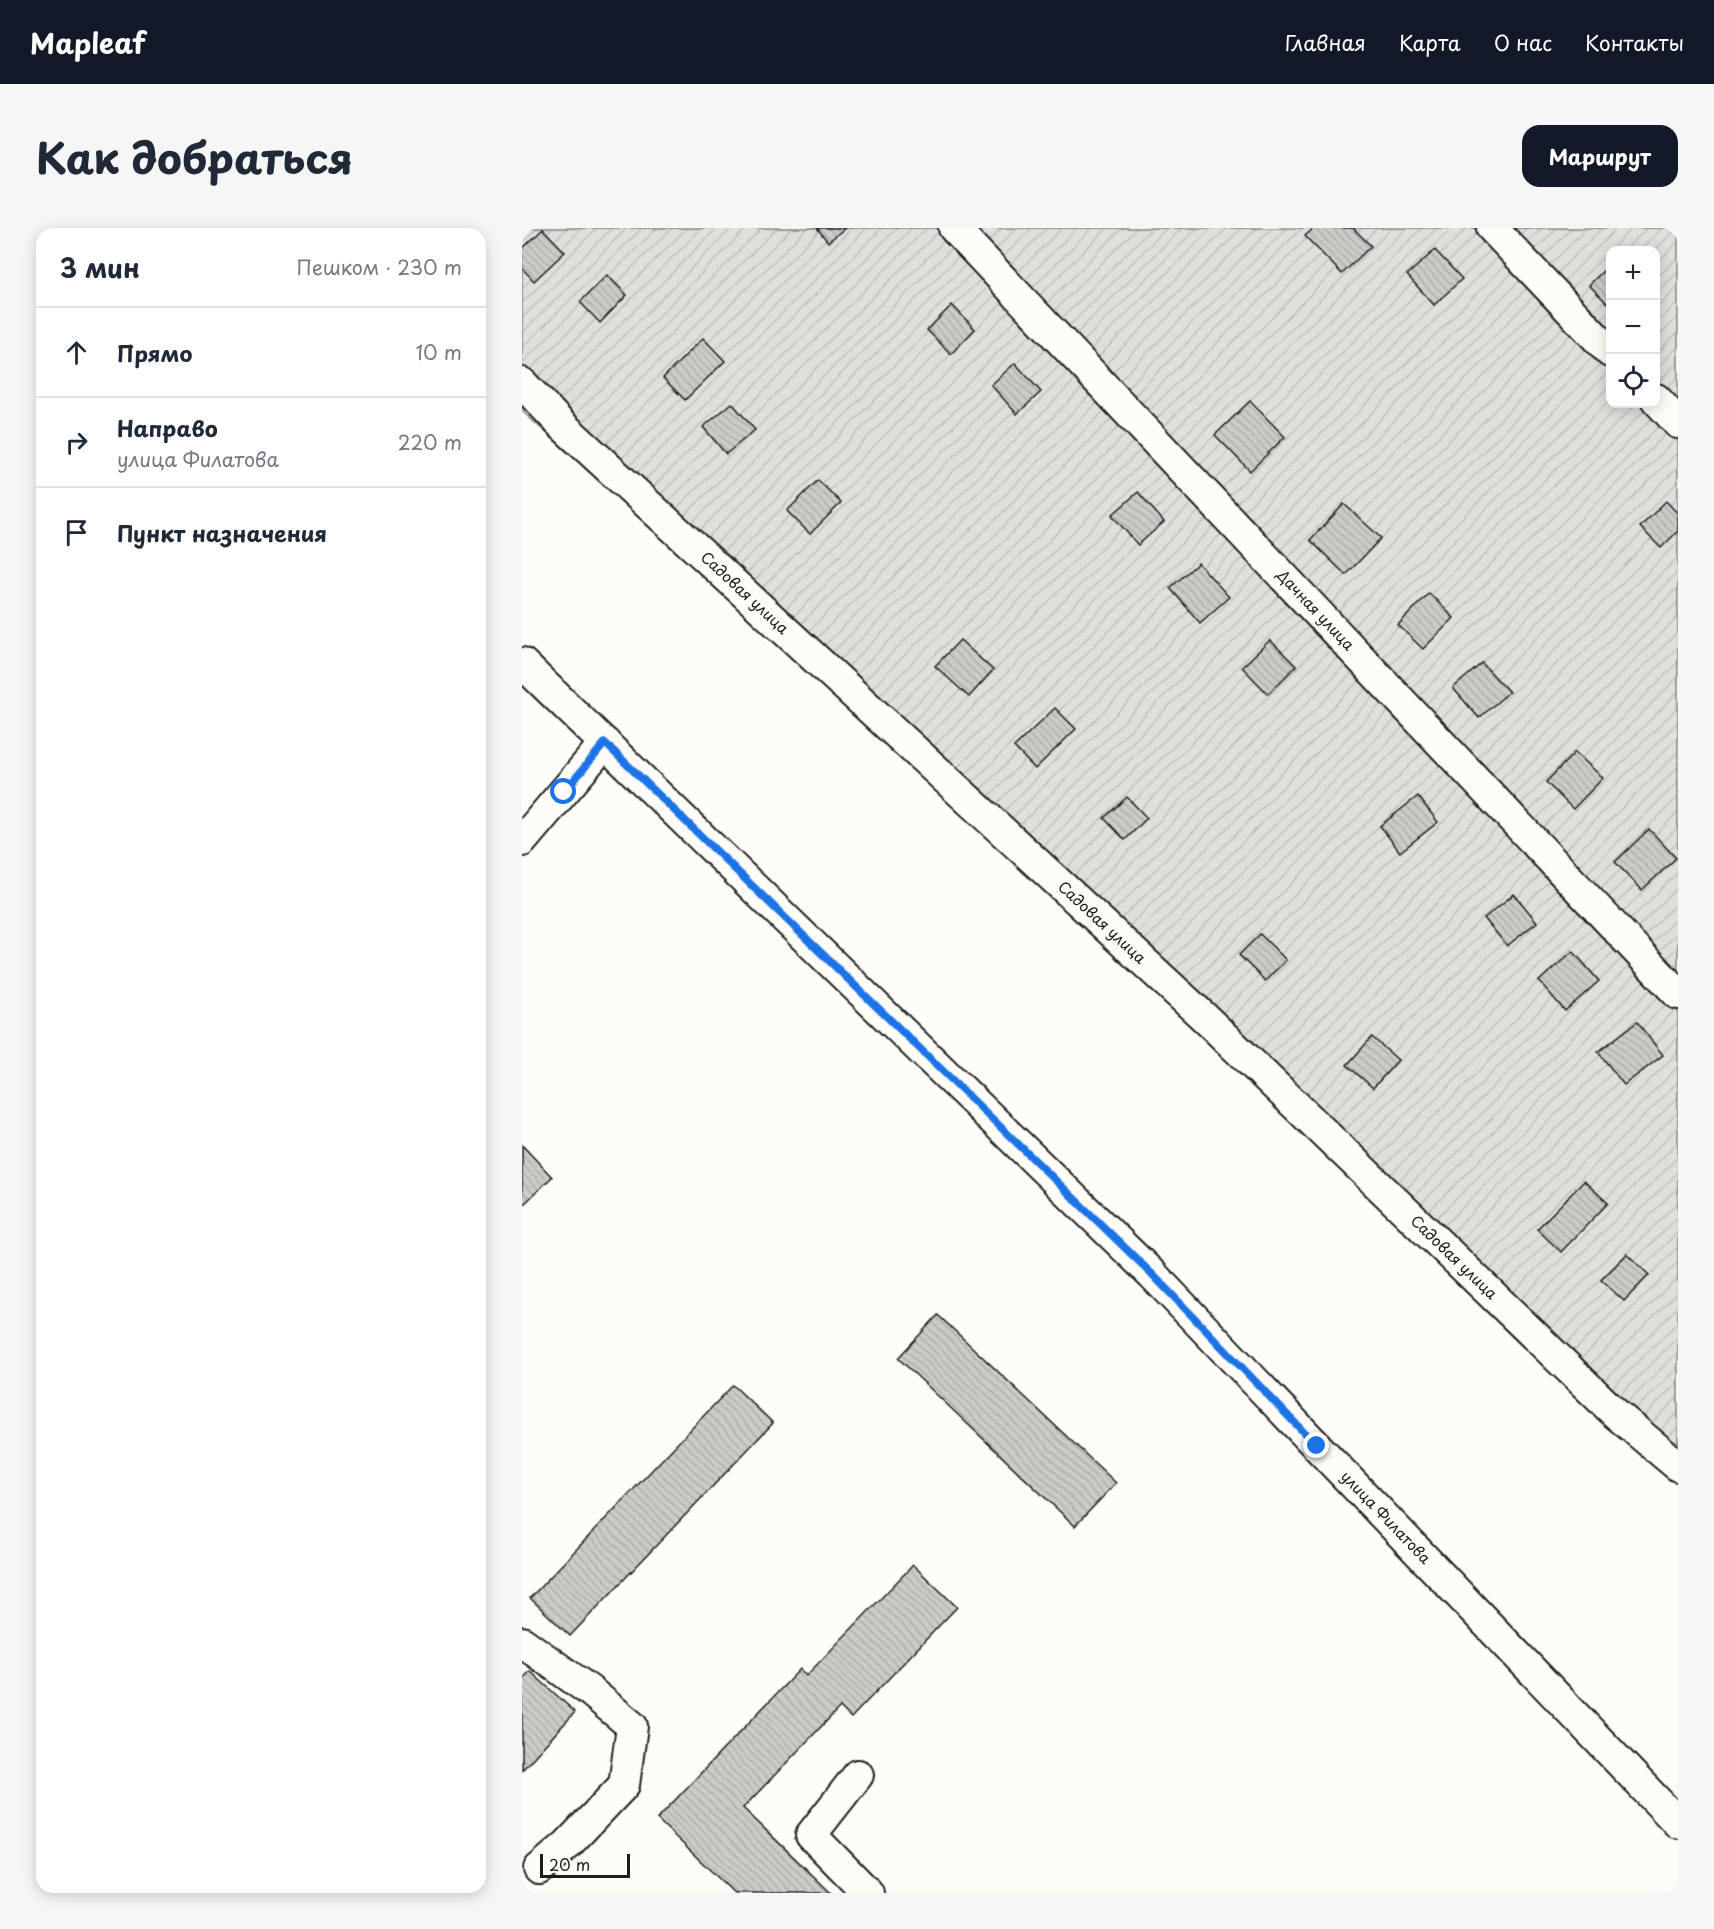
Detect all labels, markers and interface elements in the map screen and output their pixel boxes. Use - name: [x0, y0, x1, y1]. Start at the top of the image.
- text: Mapleaf: [30, 21, 146, 64]
- text: Главная: [1285, 26, 1366, 58]
- text: Карта: [1399, 26, 1461, 58]
- text: О нас: [1494, 26, 1552, 58]
- text: Контакты: [1585, 26, 1684, 58]
- text: Как добраться: [36, 125, 353, 188]
- button: Маршрут: [1522, 125, 1678, 187]
- map controls: [1606, 246, 1660, 408]
- button: +: [1606, 246, 1660, 300]
- text: 3 мин: [60, 248, 140, 287]
- text: Пешком · 230 m: [297, 252, 462, 282]
- button: −: [1606, 300, 1660, 354]
- icon: ahead: [60, 336, 93, 369]
- text: Прямо: [117, 336, 192, 369]
- text: 10 m: [415, 337, 462, 367]
- button: locate: [1606, 354, 1660, 408]
- text: Направо: [117, 411, 218, 444]
- icon: right: [60, 426, 93, 459]
- text: 220 m: [398, 427, 462, 457]
- text: улица Филатова: [117, 444, 279, 474]
- icon: arrive: [60, 516, 93, 549]
- text: Пункт назначения: [117, 516, 327, 549]
- street label: Садовая улица: [696, 545, 795, 639]
- street label: Дачная улица: [1271, 563, 1361, 656]
- route start: [550, 778, 576, 804]
- street label: Садовая улица: [1053, 875, 1152, 969]
- street label: Садовая улица: [1406, 1209, 1504, 1304]
- route end: [1303, 1432, 1329, 1458]
- street label: улица Филатова: [1336, 1465, 1437, 1569]
- scale bar: [540, 1851, 630, 1878]
- text: 20 m: [549, 1852, 590, 1876]

